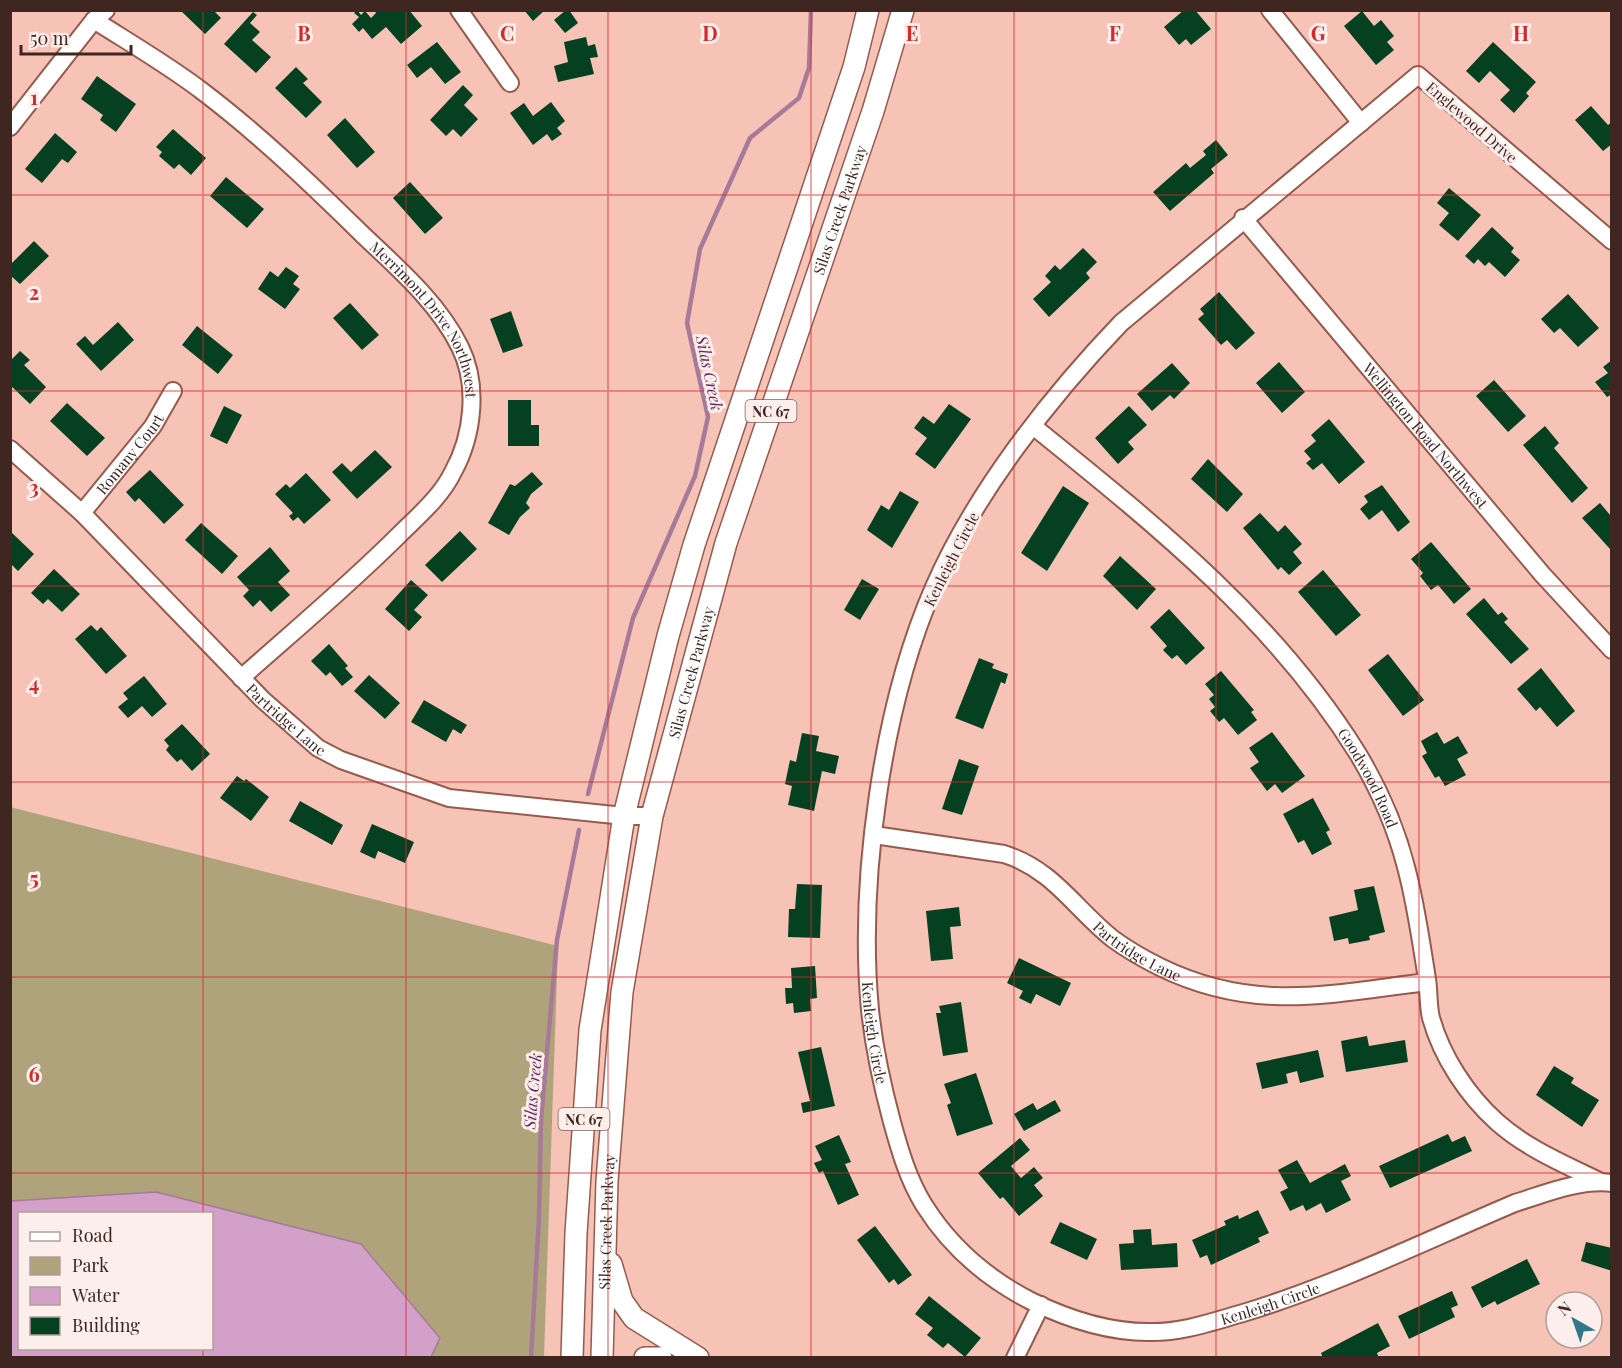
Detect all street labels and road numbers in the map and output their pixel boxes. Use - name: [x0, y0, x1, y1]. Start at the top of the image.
- street label: Englewood Drive: [1422, 77, 1522, 167]
- street label: Silas Creek Parkway: [808, 142, 871, 277]
- street label: Merrimont Drive Northwest: [366, 237, 482, 399]
- street label: Wellington Road Northwest: [1358, 358, 1493, 513]
- road number: NC 67: [746, 400, 796, 422]
- street label: Romany Court: [91, 409, 168, 498]
- street label: Kenleigh Circle: [919, 509, 983, 609]
- street label: Silas Creek Parkway: [664, 604, 718, 741]
- street label: Partridge Lane: [242, 679, 329, 760]
- street label: Goodwood Road: [1334, 724, 1403, 831]
- street label: Partridge Lane: [1089, 917, 1184, 985]
- street label: Kenleigh Circle: [858, 981, 892, 1086]
- road number: NC 67: [558, 1108, 610, 1130]
- street label: Silas Creek Parkway: [594, 1153, 619, 1290]
- street label: Kenleigh Circle: [1218, 1277, 1322, 1329]

